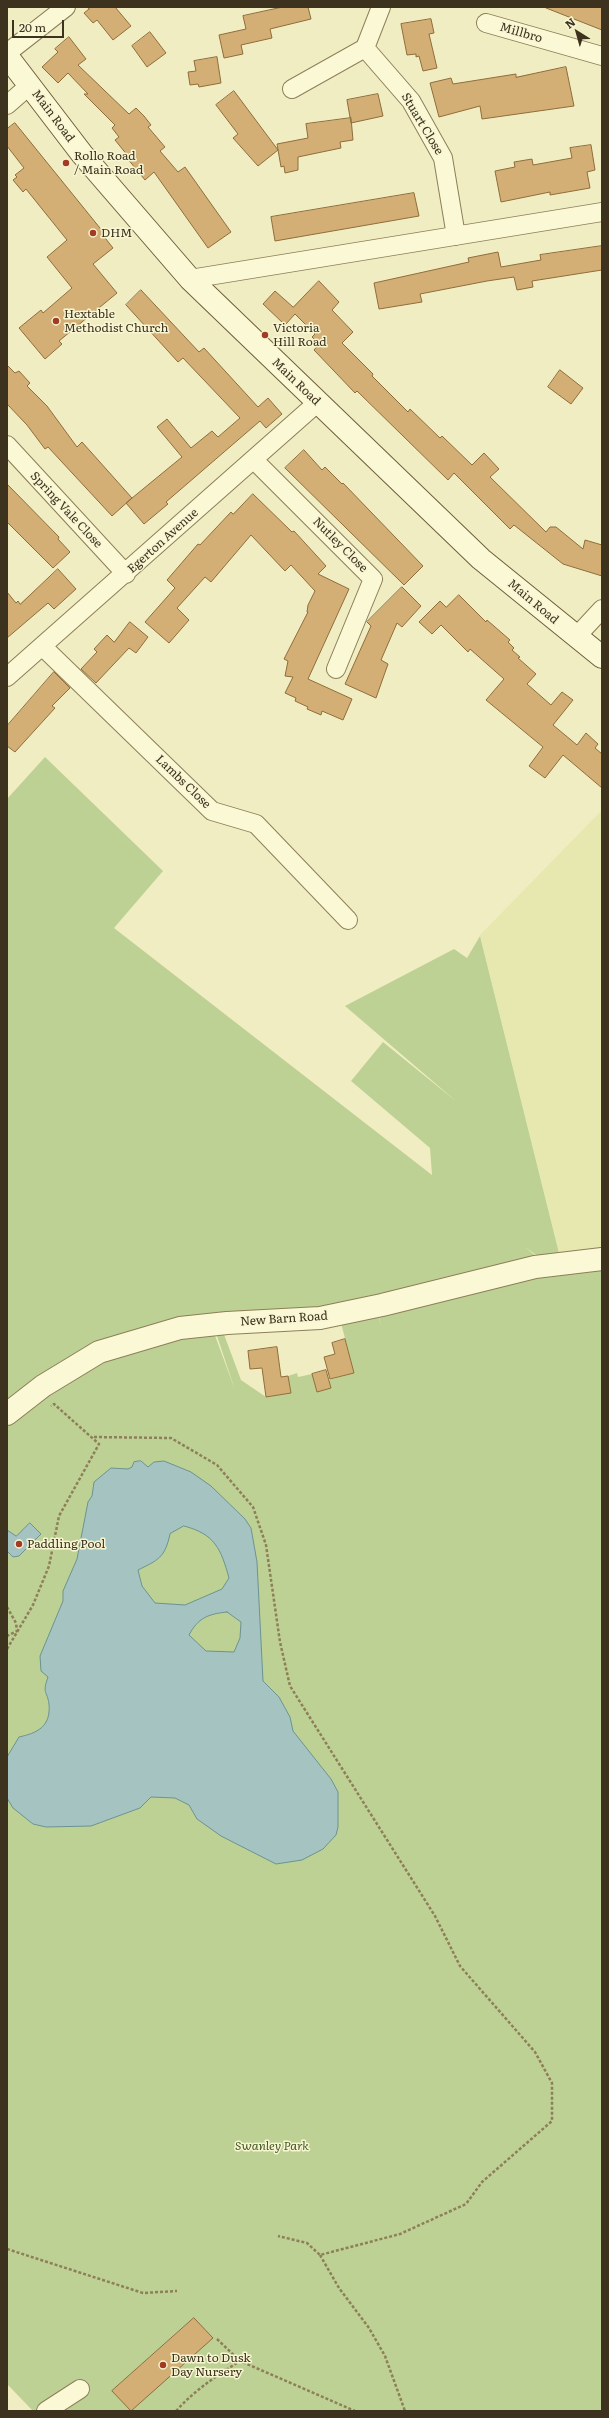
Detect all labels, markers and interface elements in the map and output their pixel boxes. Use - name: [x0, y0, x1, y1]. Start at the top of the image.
- scale bar: [14, 12, 66, 38]
- north arrow: [557, 12, 597, 52]
- text: N: [561, 13, 578, 32]
- text: 20 m: [19, 18, 46, 36]
- street label: Millbro: [498, 20, 544, 46]
- street label: Main Road: [29, 87, 77, 145]
- street label: Stuart Close: [398, 91, 446, 157]
- place label: Rollo Road / Main Road: [74, 149, 143, 177]
- marker: Rollo Road / Main Road: [61, 158, 71, 168]
- place label: DHM: [101, 226, 132, 240]
- marker: DHM: [88, 228, 98, 238]
- place label: Hextable Methodist Church: [64, 307, 168, 335]
- marker: Hextable Methodist Church: [51, 316, 61, 326]
- place label: Victoria Hill Road: [273, 321, 327, 349]
- marker: Victoria Hill Road: [260, 330, 270, 340]
- street label: Main Road: [269, 355, 323, 409]
- street label: Spring Vale Close: [27, 469, 105, 551]
- street label: Egerton Avenue: [125, 506, 201, 576]
- street label: Nutley Close: [310, 515, 370, 575]
- street label: Main Road: [505, 577, 561, 627]
- street label: Lambs Close: [153, 752, 213, 812]
- street label: New Barn Road: [240, 1309, 328, 1329]
- place label: Paddling Pool: [27, 1537, 105, 1551]
- marker: Paddling Pool: [14, 1539, 24, 1549]
- park label: Swanley Park: [235, 2139, 309, 2153]
- place label: Dawn to Dusk Day Nursery: [171, 2351, 251, 2379]
- marker: Dawn to Dusk Day Nursery: [158, 2360, 168, 2370]

